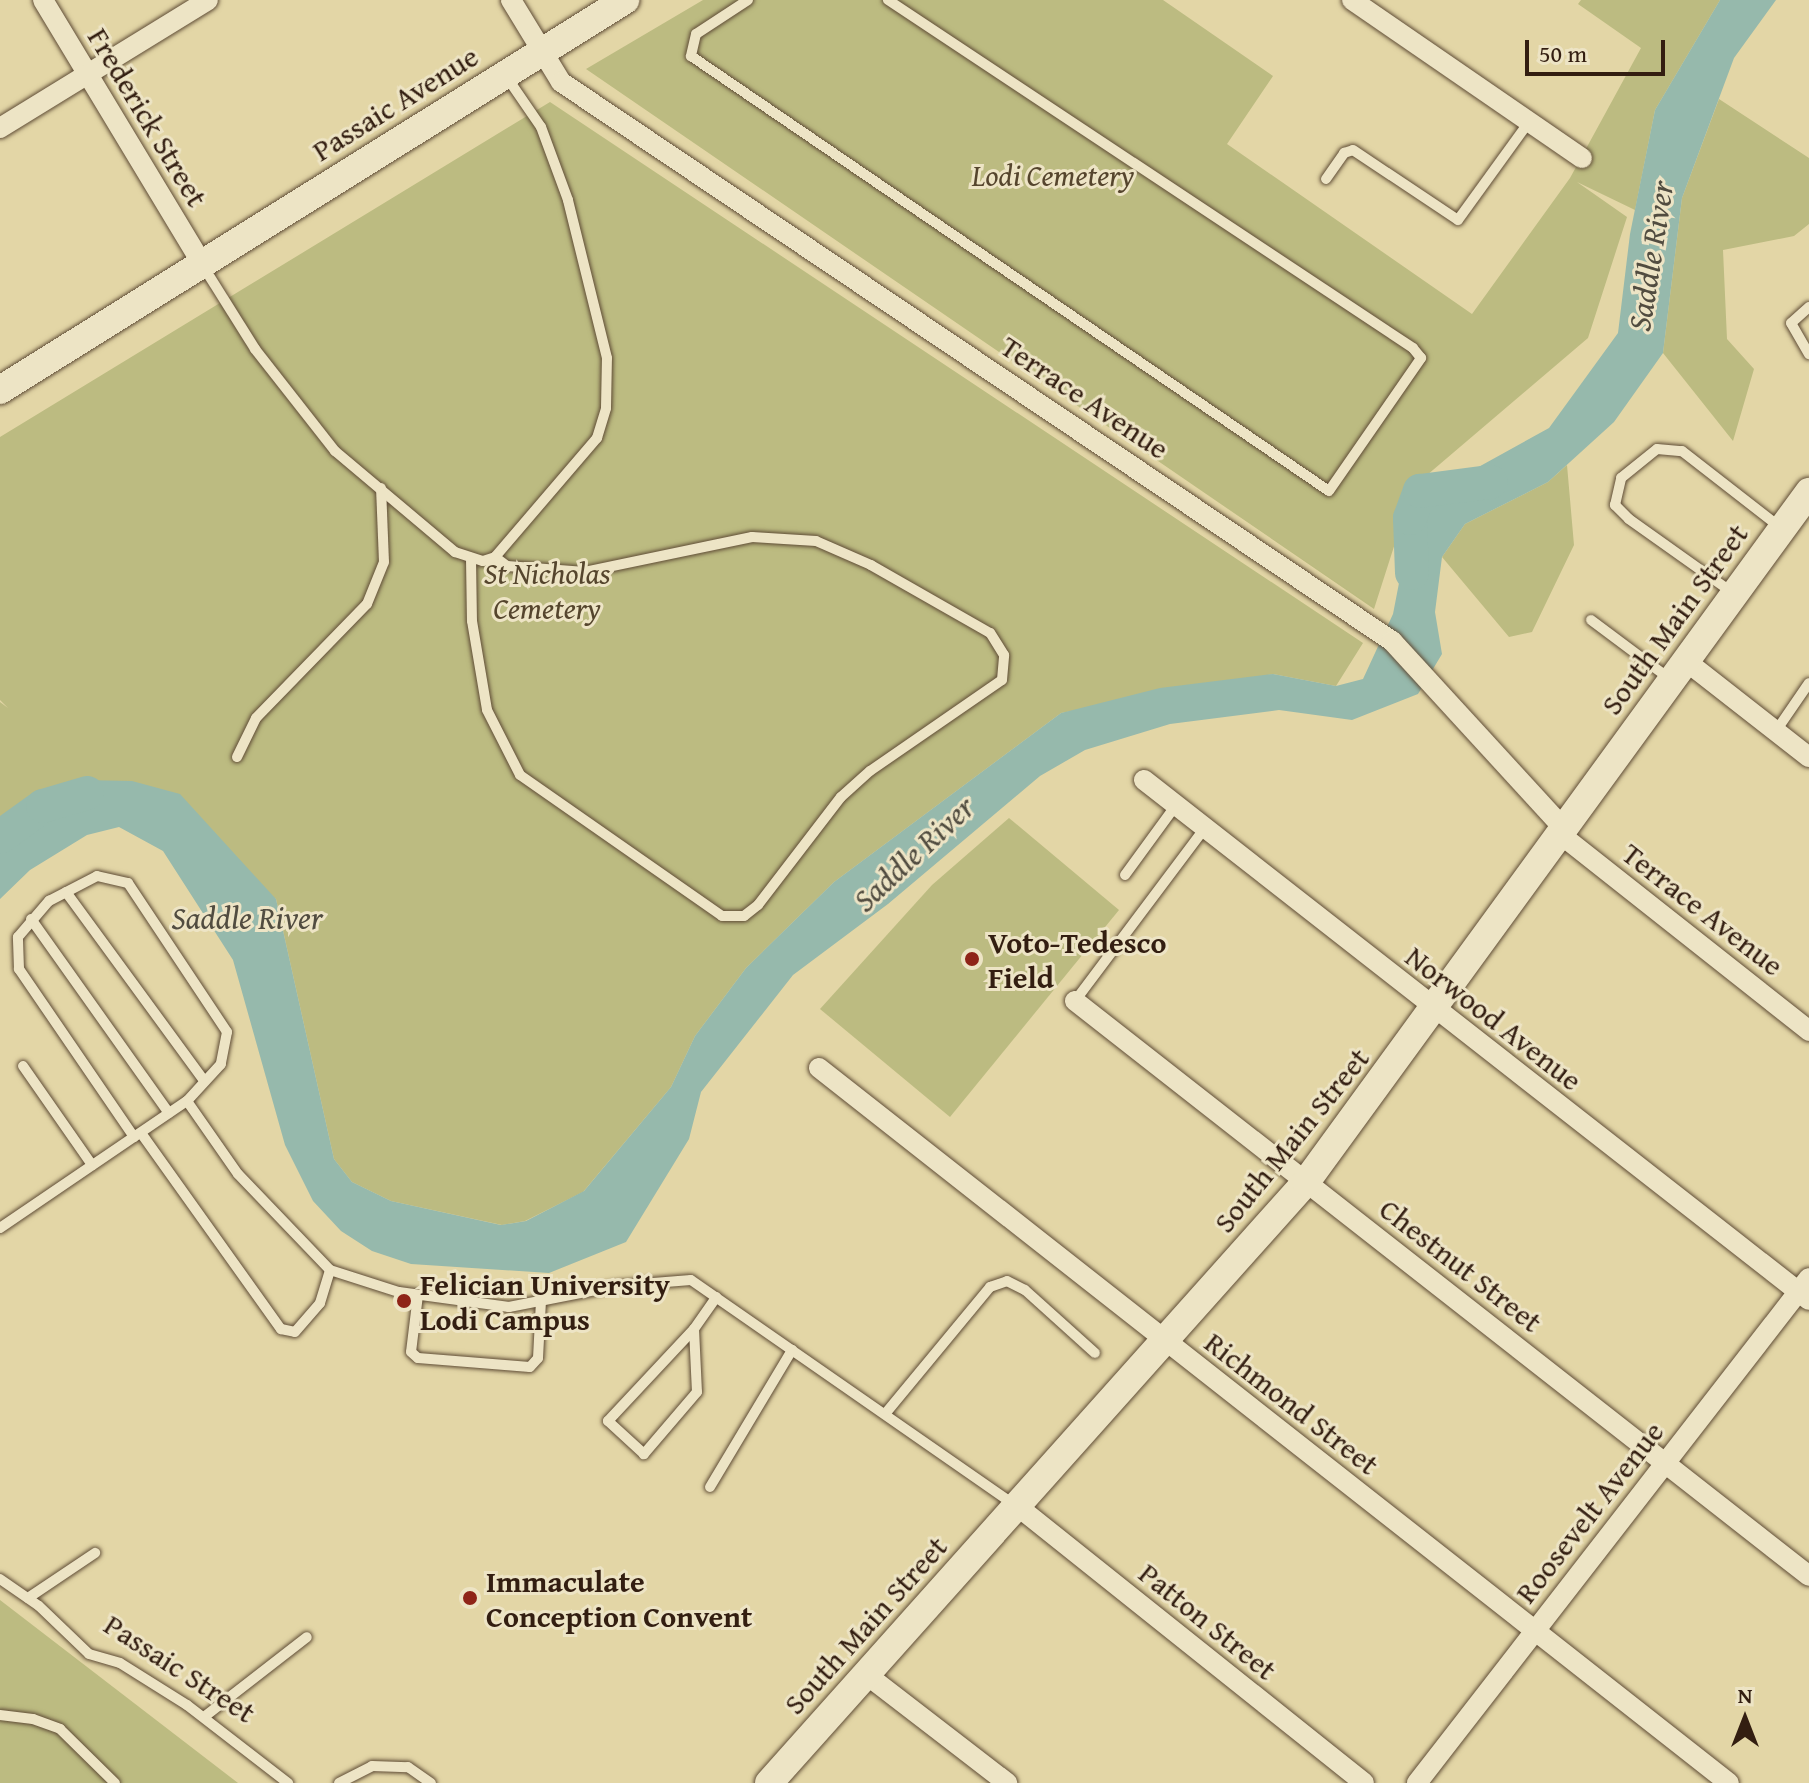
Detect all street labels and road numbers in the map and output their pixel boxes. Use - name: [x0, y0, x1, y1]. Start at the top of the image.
- street label: Frederick Street: [81, 21, 215, 213]
- street label: Passaic Avenue: [305, 38, 485, 168]
- street label: Terrace Avenue: [994, 328, 1176, 466]
- street label: South Main Street: [1593, 517, 1755, 721]
- street label: Terrace Avenue: [1615, 835, 1791, 983]
- street label: Norwood Avenue: [1399, 938, 1589, 1098]
- street label: South Main Street: [1206, 1041, 1376, 1239]
- street label: Chestnut Street: [1373, 1191, 1549, 1339]
- street label: Richmond Street: [1198, 1324, 1386, 1482]
- street label: Roosevelt Avenue: [1507, 1414, 1671, 1610]
- street label: South Main Street: [776, 1529, 954, 1721]
- street label: Patton Street: [1132, 1555, 1284, 1687]
- street label: Passaic Street: [98, 1606, 262, 1730]

